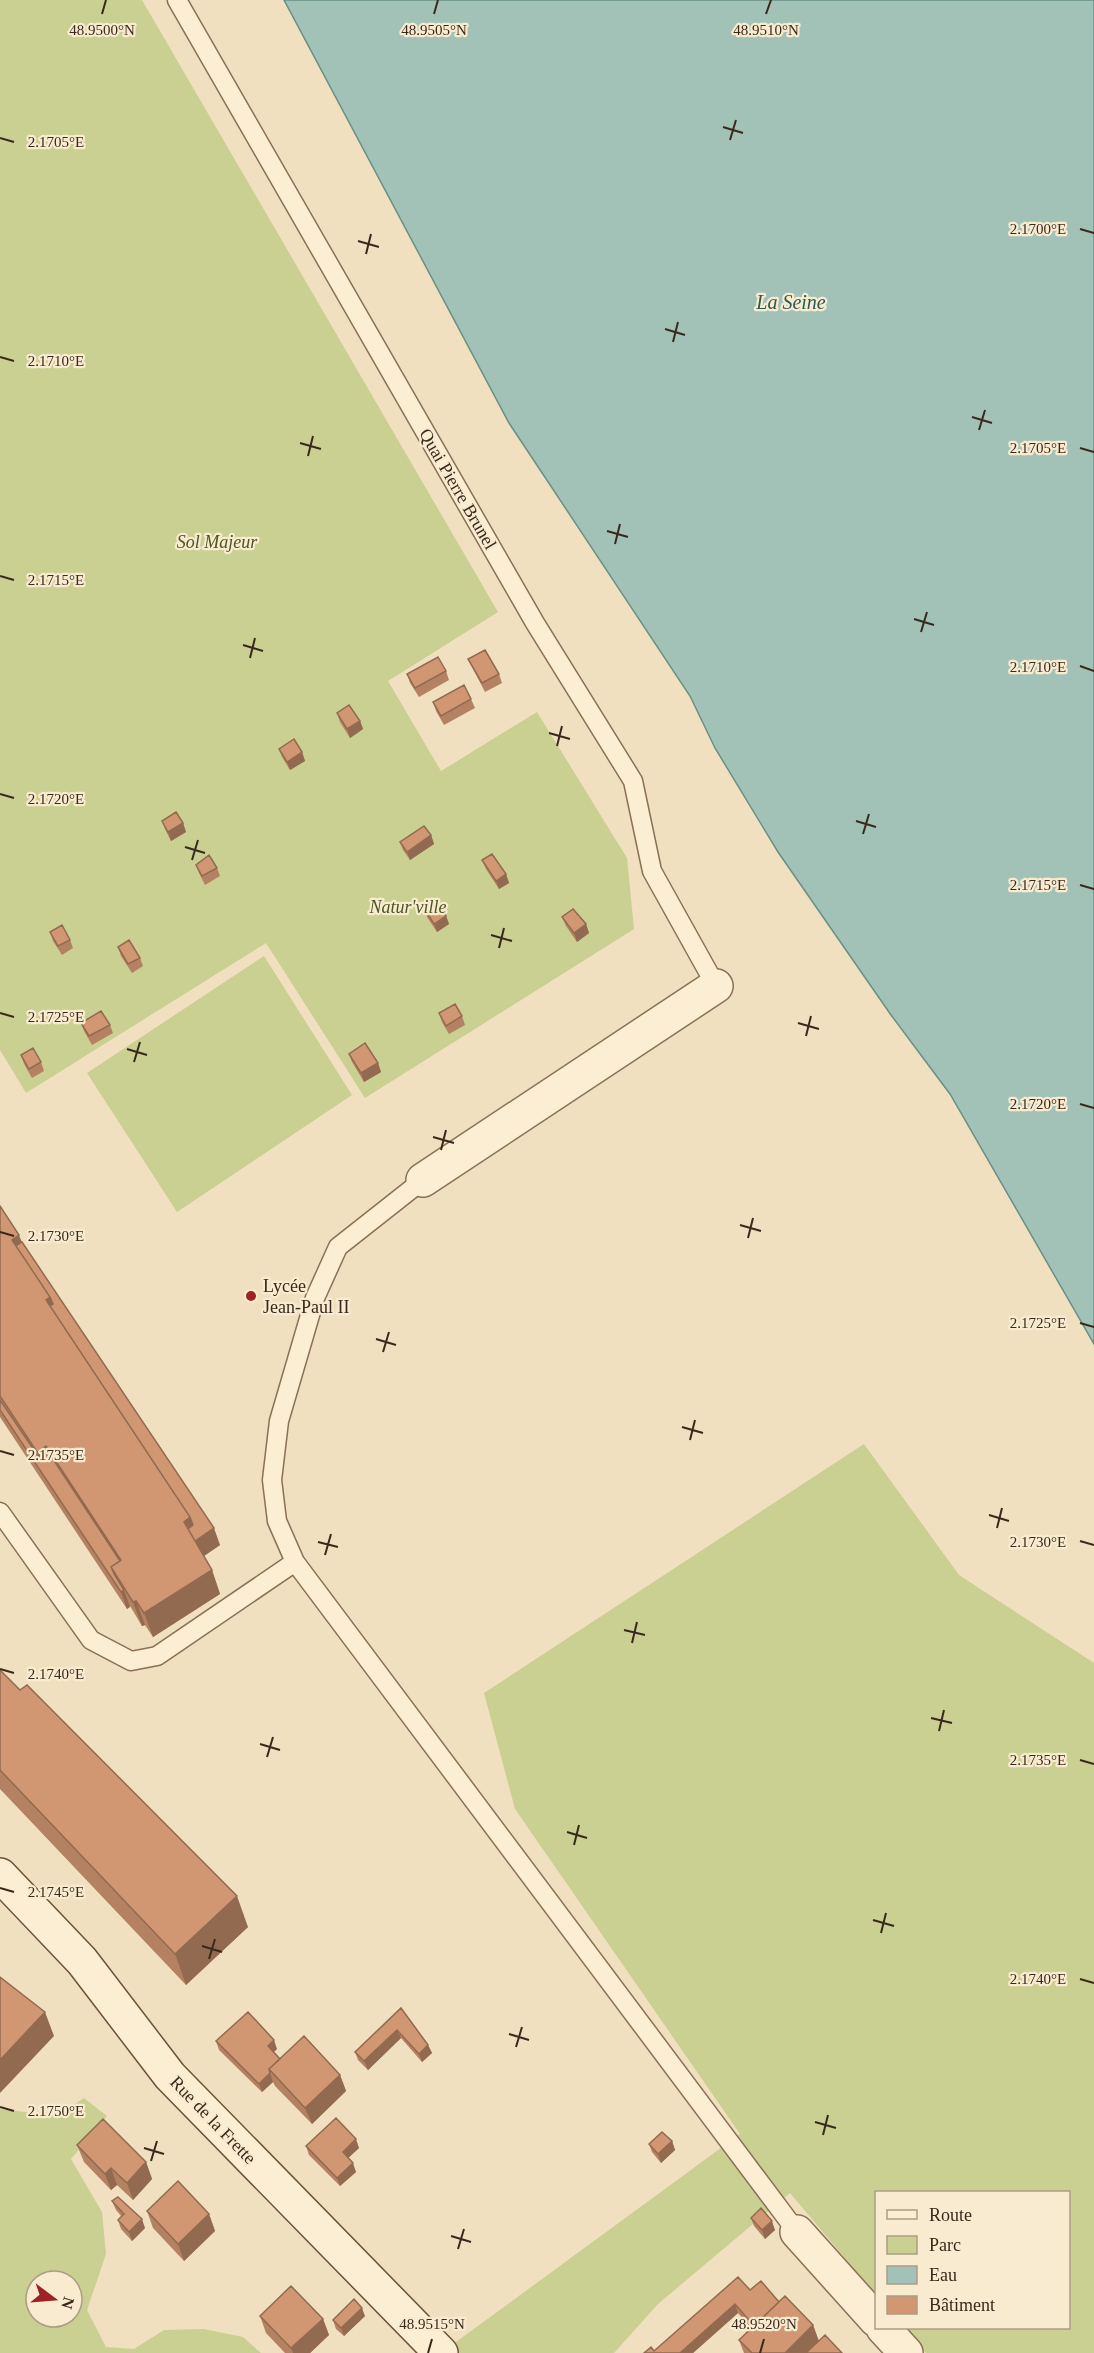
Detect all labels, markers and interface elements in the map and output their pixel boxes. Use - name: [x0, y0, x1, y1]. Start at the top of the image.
- text: 48.9500°N: [69, 22, 135, 38]
- text: 48.9505°N: [401, 22, 467, 38]
- text: 48.9510°N: [733, 22, 799, 38]
- text: 2.1705°E: [28, 134, 84, 150]
- text: 2.1700°E: [1010, 221, 1066, 237]
- water label: La Seine: [755, 291, 826, 313]
- text: 2.1710°E: [28, 353, 84, 369]
- street label: Quai Pierre Brunel: [415, 425, 501, 553]
- text: 2.1705°E: [1010, 440, 1066, 456]
- park label: Sol Majeur: [177, 532, 258, 552]
- text: 2.1715°E: [28, 572, 84, 588]
- text: 2.1710°E: [1010, 659, 1066, 675]
- text: 2.1720°E: [28, 791, 84, 807]
- text: 2.1715°E: [1010, 877, 1066, 893]
- park label: Natur'ville: [369, 897, 446, 917]
- text: 2.1725°E: [28, 1009, 84, 1025]
- text: 2.1720°E: [1010, 1096, 1066, 1112]
- text: 2.1730°E: [28, 1228, 84, 1244]
- place label: Lycée Jean-Paul II: [263, 1276, 349, 1317]
- marker: Lycée Jean-Paul II: [244, 1289, 258, 1303]
- text: 2.1725°E: [1010, 1315, 1066, 1331]
- text: 2.1735°E: [28, 1447, 84, 1463]
- text: 2.1730°E: [1010, 1534, 1066, 1550]
- text: 2.1740°E: [28, 1666, 84, 1682]
- text: 2.1735°E: [1010, 1752, 1066, 1768]
- text: 2.1745°E: [28, 1884, 84, 1900]
- text: 2.1740°E: [1010, 1971, 1066, 1987]
- street label: Rue de la Frette: [166, 2072, 260, 2168]
- text: 2.1750°E: [28, 2103, 84, 2119]
- legend: [875, 2191, 1070, 2329]
- text: Route: [929, 2205, 972, 2225]
- text: Parc: [929, 2235, 961, 2255]
- text: Eau: [929, 2265, 957, 2285]
- north arrow: [24, 2269, 84, 2329]
- text: N: [58, 2295, 78, 2311]
- text: Bâtiment: [929, 2295, 995, 2315]
- text: 48.9515°N: [399, 2316, 465, 2332]
- text: 48.9520°N: [731, 2316, 797, 2332]

